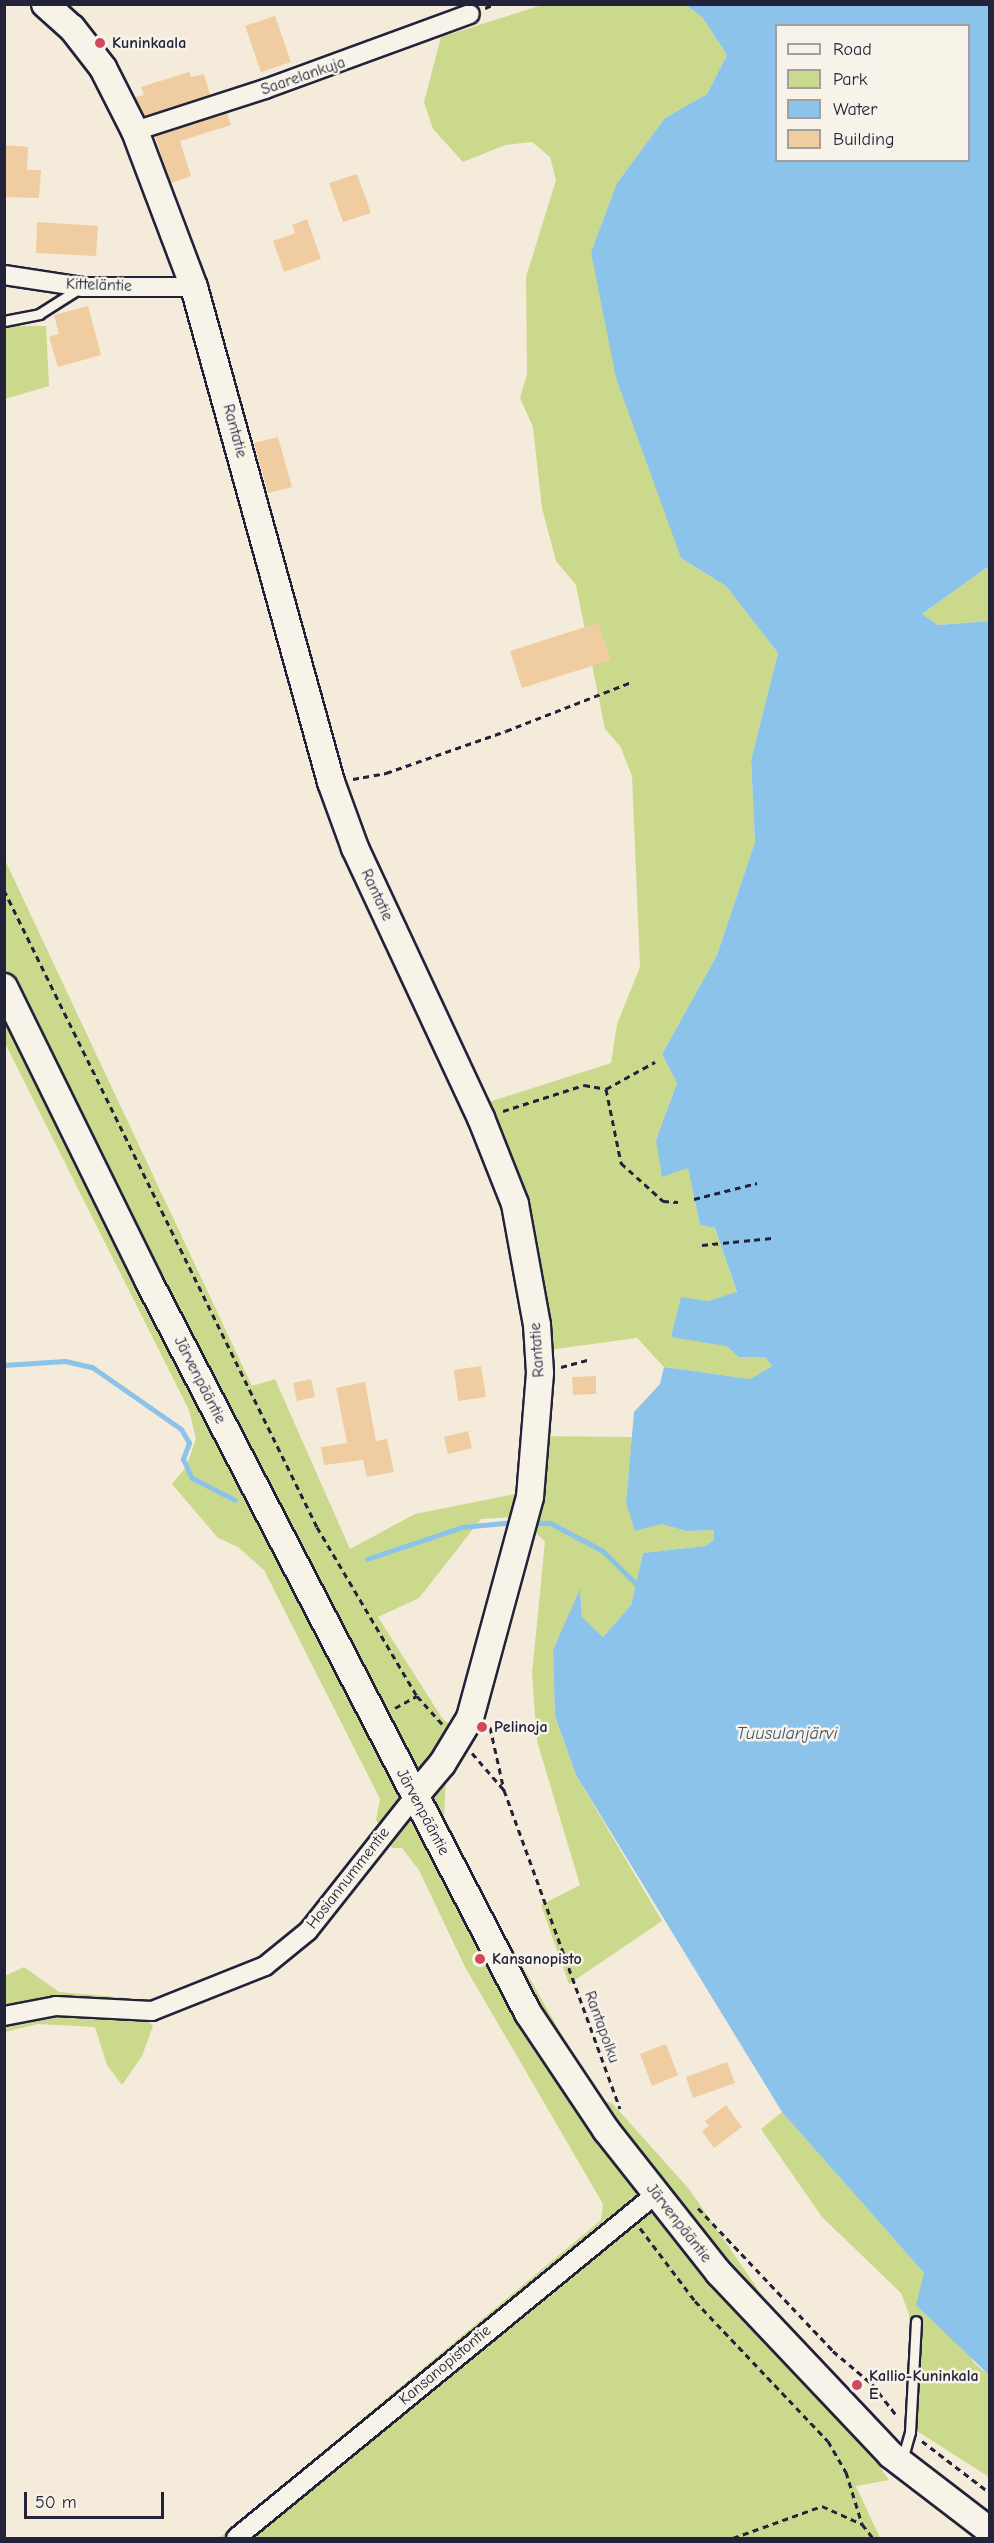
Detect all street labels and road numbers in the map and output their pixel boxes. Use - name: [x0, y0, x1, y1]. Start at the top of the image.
- street label: Saarelankuja: [258, 53, 348, 99]
- street label: Kitteläntie: [66, 274, 132, 296]
- street label: Rantatie: [219, 402, 251, 460]
- street label: Rantatie: [357, 866, 397, 924]
- street label: Rantatie: [526, 1322, 548, 1378]
- street label: Järvenpääntie: [170, 1333, 230, 1427]
- street label: Järvenpääntie: [392, 1765, 454, 1859]
- street label: Hosiannummentie: [302, 1823, 394, 1933]
- street label: Rantapolku: [580, 1988, 624, 2066]
- street label: Järvenpääntie: [642, 2180, 716, 2266]
- street label: Kansanopistontie: [395, 2321, 495, 2409]

